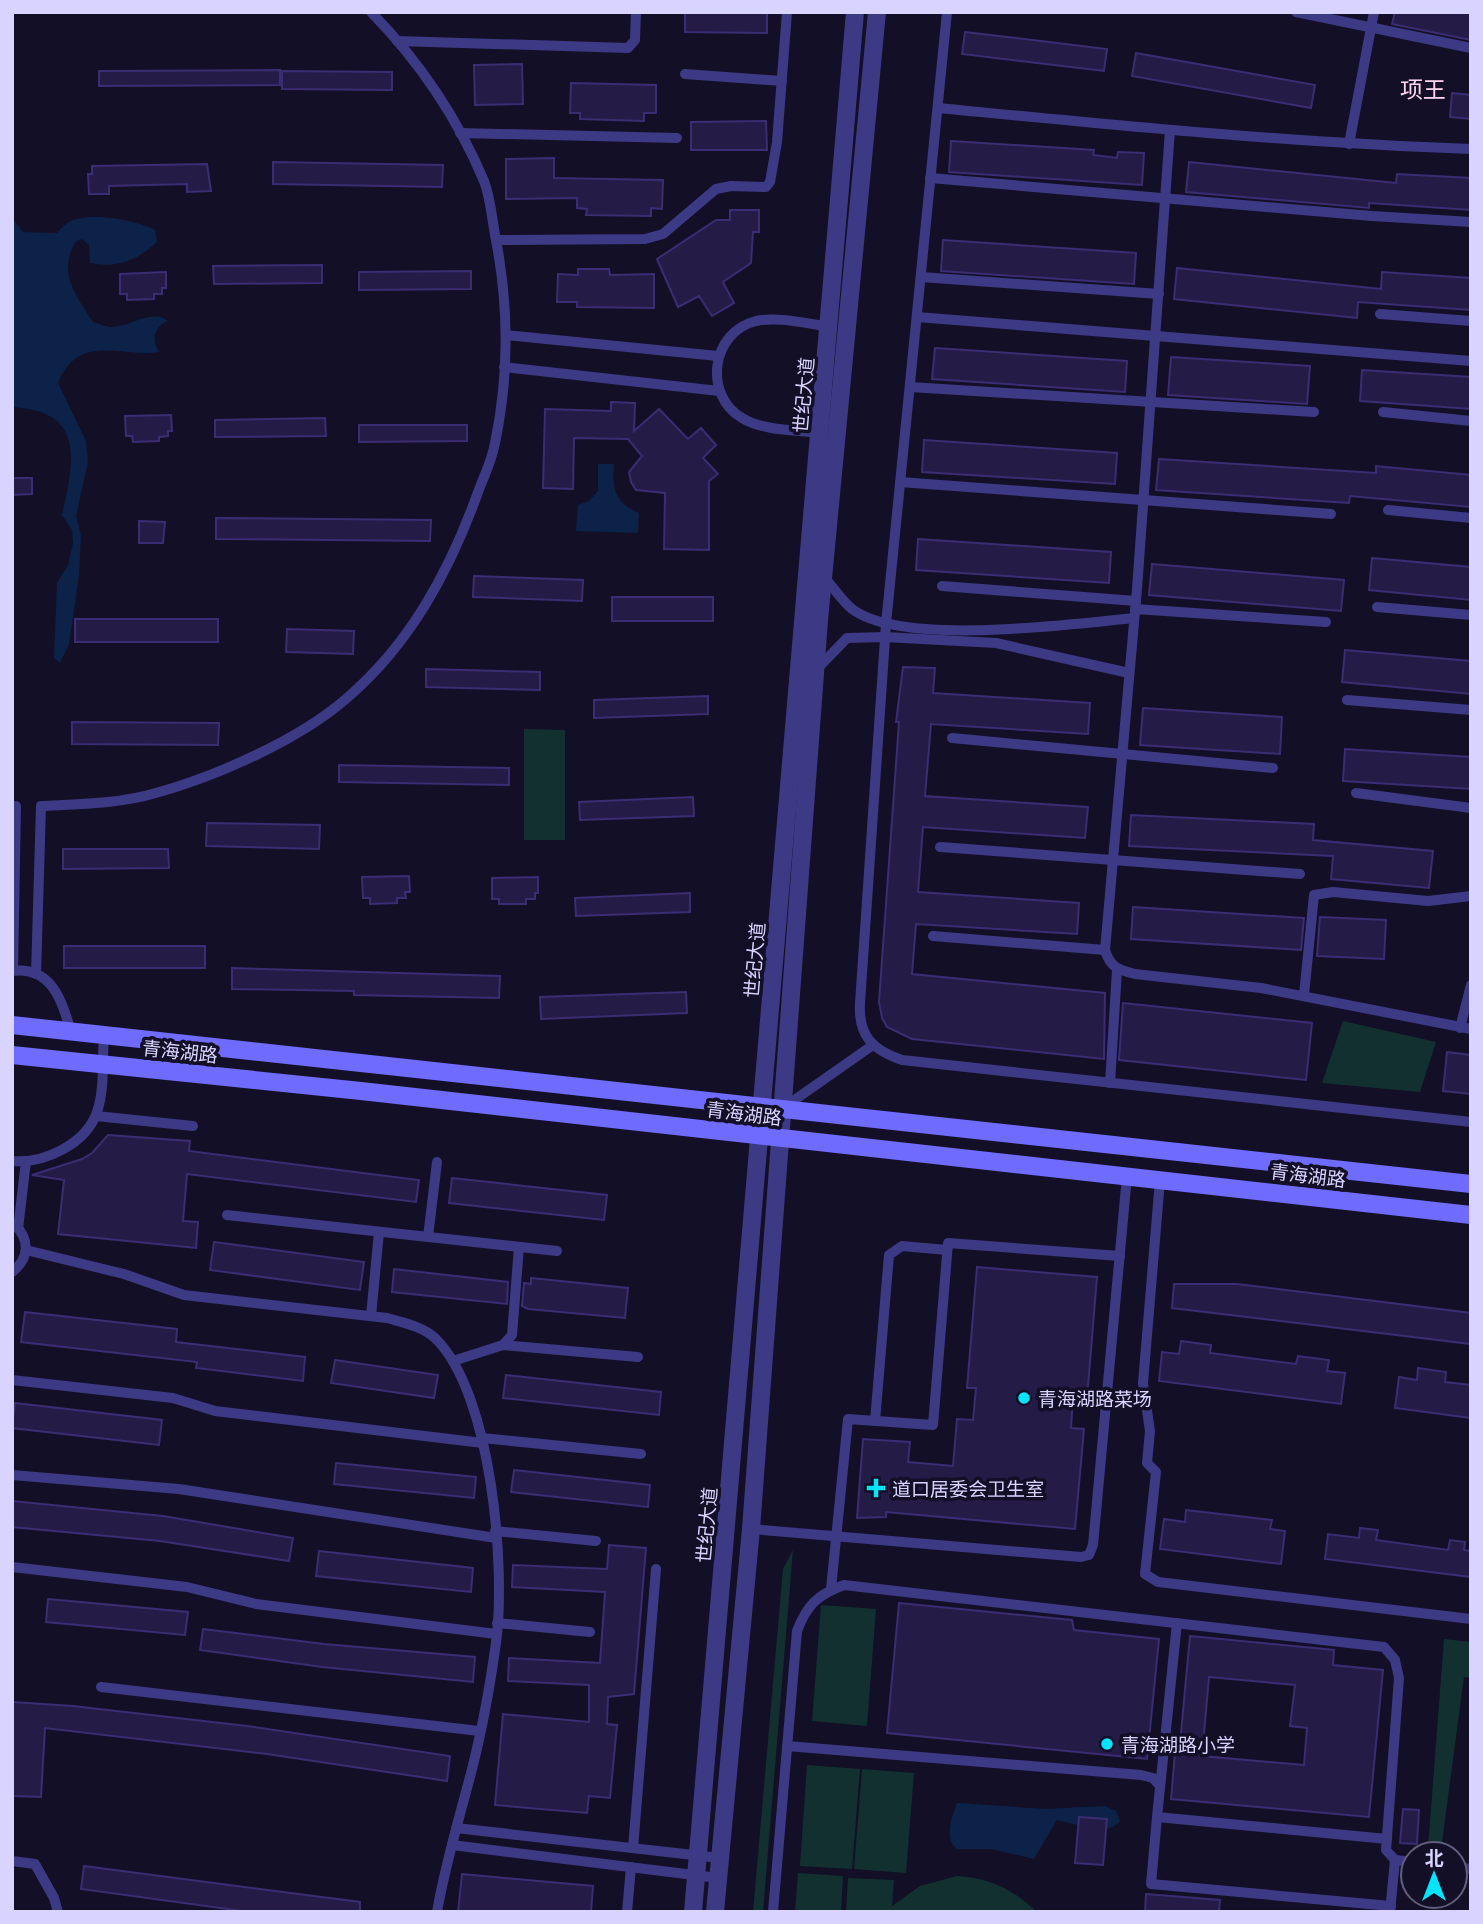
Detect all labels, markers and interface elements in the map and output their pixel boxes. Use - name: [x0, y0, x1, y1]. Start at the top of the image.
- district label: 项王: [1400, 75, 1446, 103]
- street label: 世纪大道: [788, 356, 818, 434]
- street label: 世纪大道: [739, 921, 769, 999]
- street label: 青海湖路: [141, 1036, 219, 1066]
- street label: 青海湖路: [705, 1097, 783, 1129]
- street label: 青海湖路: [1269, 1159, 1347, 1191]
- place label: 青海湖路菜场: [1038, 1387, 1152, 1410]
- marker: 青海湖路菜场: [1016, 1390, 1032, 1406]
- place label: 道口居委会卫生室: [892, 1477, 1044, 1500]
- marker: 道口居委会卫生室: [866, 1478, 886, 1498]
- street label: 世纪大道: [691, 1486, 721, 1564]
- place label: 青海湖路小学: [1121, 1733, 1235, 1756]
- marker: 青海湖路小学: [1099, 1736, 1115, 1752]
- north arrow: [1399, 1840, 1469, 1910]
- text: 北: [1424, 1846, 1444, 1869]

